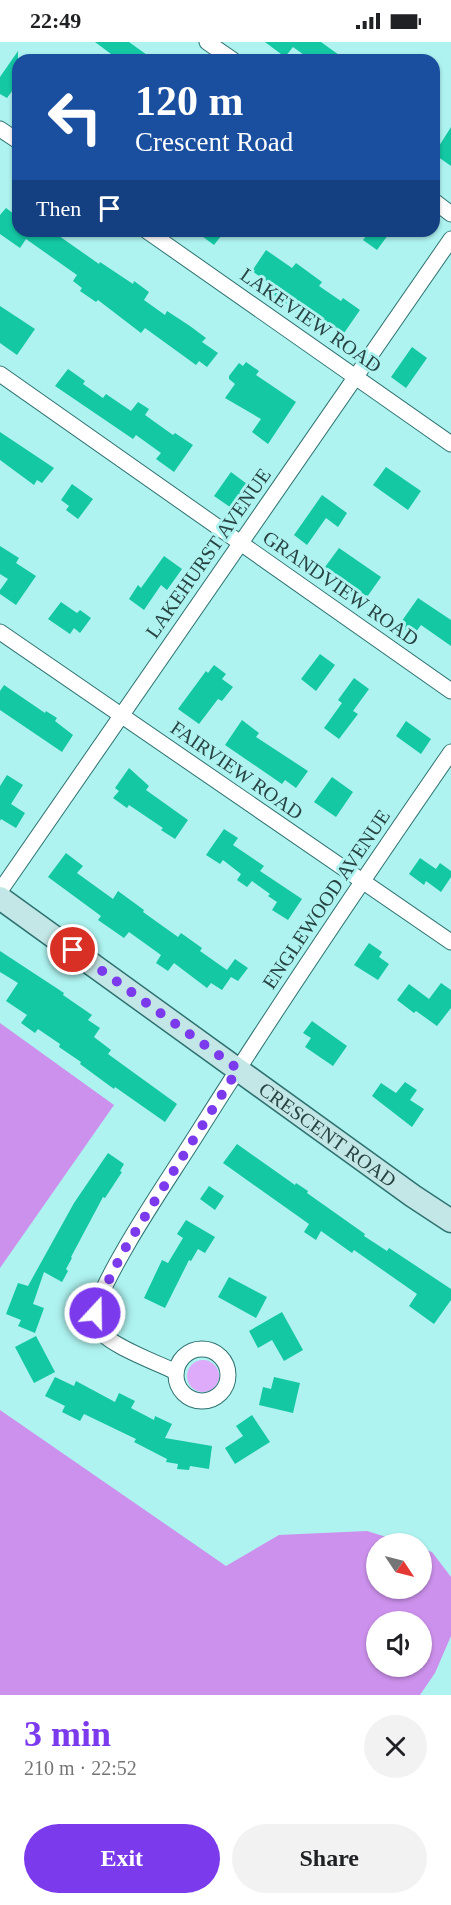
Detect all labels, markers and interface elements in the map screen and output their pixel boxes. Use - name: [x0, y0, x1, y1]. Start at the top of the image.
- text: 22:49: [30, 8, 81, 33]
- icon: left: [36, 78, 114, 156]
- text: 120 m: [135, 78, 244, 124]
- text: Crescent Road: [135, 127, 293, 157]
- icon: arrive: [93, 192, 126, 225]
- text: Then: [36, 196, 81, 221]
- street label: LAKEVIEW ROAD: [236, 263, 386, 377]
- street label: LAKEHURST AVENUE: [141, 464, 275, 642]
- street label: GRANDVIEW ROAD: [259, 526, 423, 650]
- street label: FAIRVIEW ROAD: [167, 716, 307, 824]
- street label: ENGLEWOOD AVENUE: [258, 805, 394, 993]
- pin: [47, 924, 98, 975]
- icon: arrive: [56, 933, 89, 966]
- street label: CRESCENT ROAD: [255, 1078, 400, 1191]
- position arrow: [63, 1281, 127, 1345]
- north arrow: [366, 1533, 432, 1599]
- map controls: [366, 1533, 432, 1677]
- button: sound: [366, 1611, 432, 1677]
- text: 3 min: [24, 1714, 111, 1754]
- button: close: [364, 1715, 427, 1778]
- text: 210 m · 22:52: [24, 1757, 137, 1779]
- button: Exit: [24, 1824, 220, 1893]
- button: Share: [232, 1824, 427, 1893]

